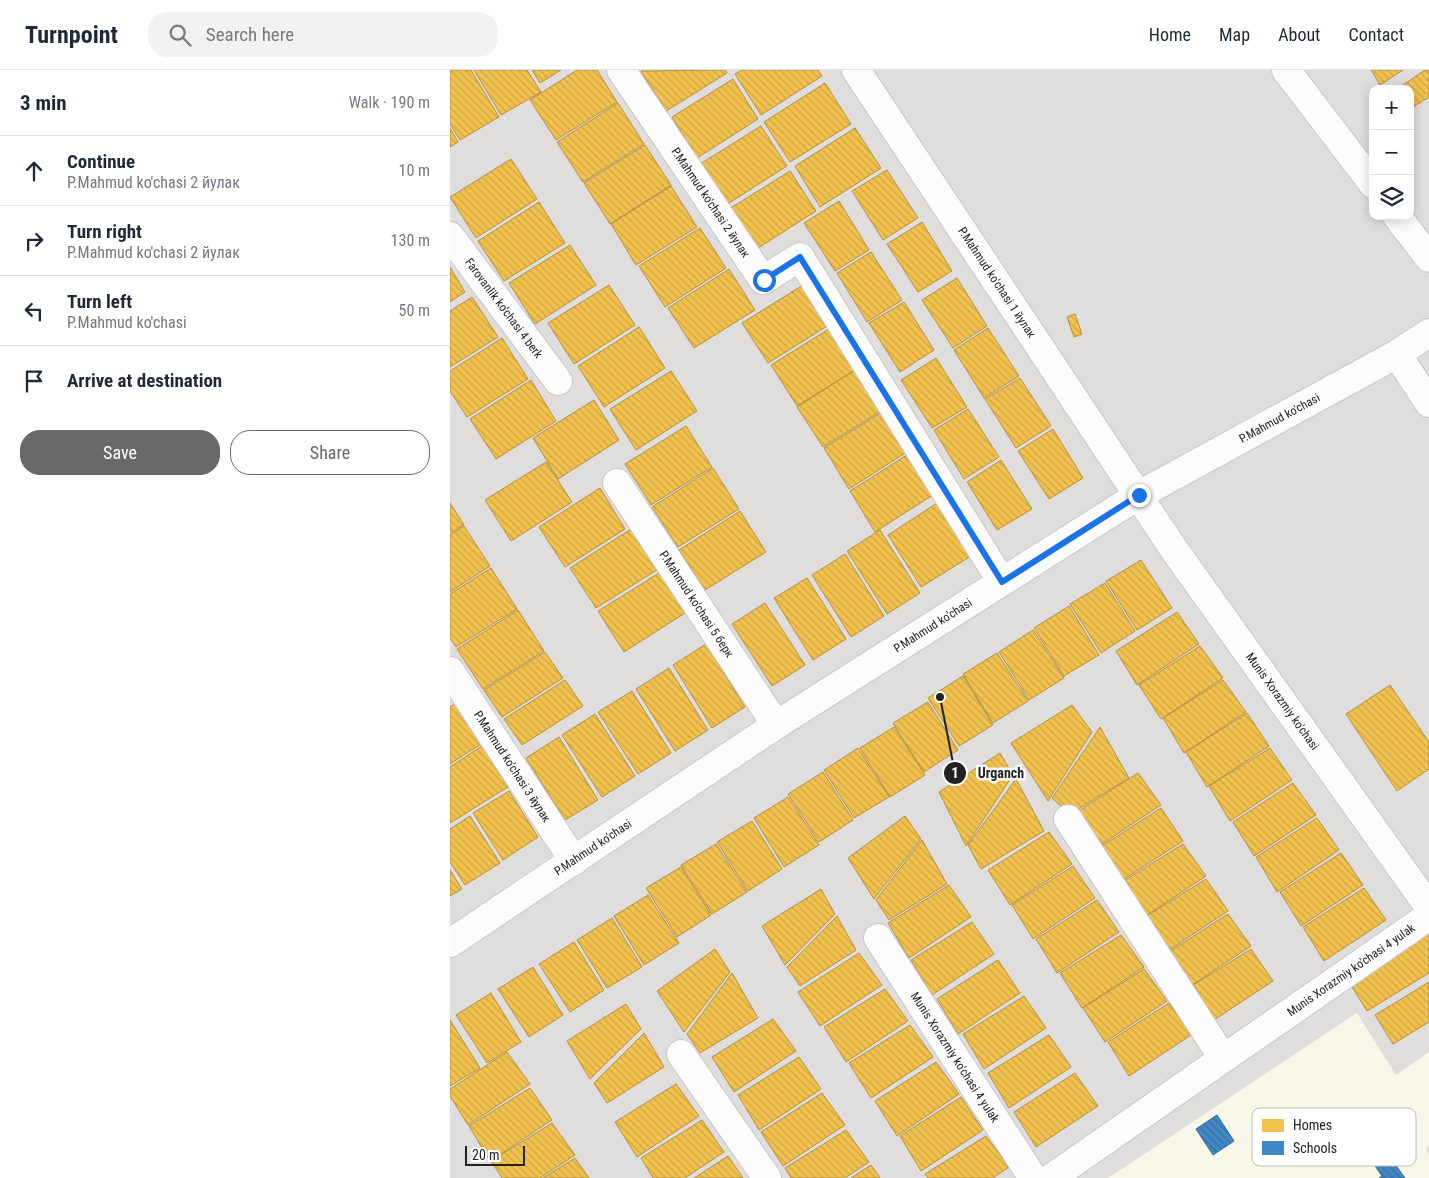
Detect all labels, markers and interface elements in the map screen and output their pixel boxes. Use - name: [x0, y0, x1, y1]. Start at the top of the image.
- search box: [148, 12, 498, 57]
- text: Turnpoint: [25, 21, 118, 49]
- icon: search: [166, 21, 194, 49]
- text: Search here: [206, 23, 294, 46]
- text: Home: [1149, 24, 1191, 45]
- text: Map: [1219, 24, 1250, 45]
- text: About: [1278, 24, 1320, 45]
- text: Contact: [1348, 24, 1404, 45]
- map controls: [1369, 85, 1414, 220]
- button: +: [1369, 85, 1414, 130]
- text: 3 min: [20, 91, 67, 115]
- text: Walk · 190 m: [349, 93, 430, 112]
- button: −: [1369, 130, 1414, 175]
- street label: P.Mahmud ko'chasi 2 йулак: [668, 145, 753, 260]
- text: Continue: [67, 150, 135, 173]
- icon: ahead: [20, 157, 48, 185]
- text: 10 m: [398, 161, 430, 180]
- text: P.Mahmud ko'chasi 2 йулак: [67, 173, 240, 192]
- button: layers: [1369, 175, 1414, 220]
- text: Turn right: [67, 220, 142, 243]
- street label: P.Mahmud ko'chasi 1 йулак: [955, 225, 1039, 341]
- icon: right: [20, 227, 48, 255]
- text: 130 m: [391, 231, 430, 250]
- text: P.Mahmud ko'chasi 2 йулак: [67, 243, 240, 262]
- street label: Farovanlik ko'chasi 4 berk: [462, 255, 546, 361]
- route start: [753, 269, 776, 292]
- text: Turn left: [67, 290, 132, 313]
- icon: left: [20, 297, 48, 325]
- text: 50 m: [398, 301, 430, 320]
- text: P.Mahmud ko'chasi: [67, 313, 187, 332]
- icon: arrive: [20, 367, 48, 395]
- text: Arrive at destination: [67, 369, 222, 392]
- street label: P.Mahmud ko'chasi: [1237, 391, 1322, 446]
- button: Save: [20, 430, 220, 475]
- button: Share: [230, 430, 430, 475]
- route end: [1128, 484, 1151, 507]
- street label: P.Mahmud ko'chasi 5 берк: [657, 548, 737, 660]
- street label: P.Mahmud ko'chasi: [891, 596, 975, 656]
- street label: Munis Xorazmiy ko'chasi: [1243, 650, 1322, 753]
- street label: P.Mahmud ko'chasi 3 йулак: [471, 708, 554, 825]
- callout: Urganch: [943, 758, 1034, 787]
- text: 1: [951, 764, 959, 782]
- text: Urganch: [978, 765, 1024, 781]
- street label: P.Mahmud ko'chasi: [552, 817, 634, 878]
- street label: Munis Xorazmiy ko'chasi 4 yulak: [1284, 921, 1418, 1019]
- street label: Munis Xorazmiy ko'chasi 4 yulak: [908, 990, 1003, 1126]
- legend: [1252, 1108, 1416, 1166]
- text: Homes: [1293, 1117, 1332, 1133]
- text: Schools: [1293, 1140, 1337, 1156]
- scale bar: [465, 1143, 525, 1166]
- text: 20 m: [472, 1147, 500, 1163]

